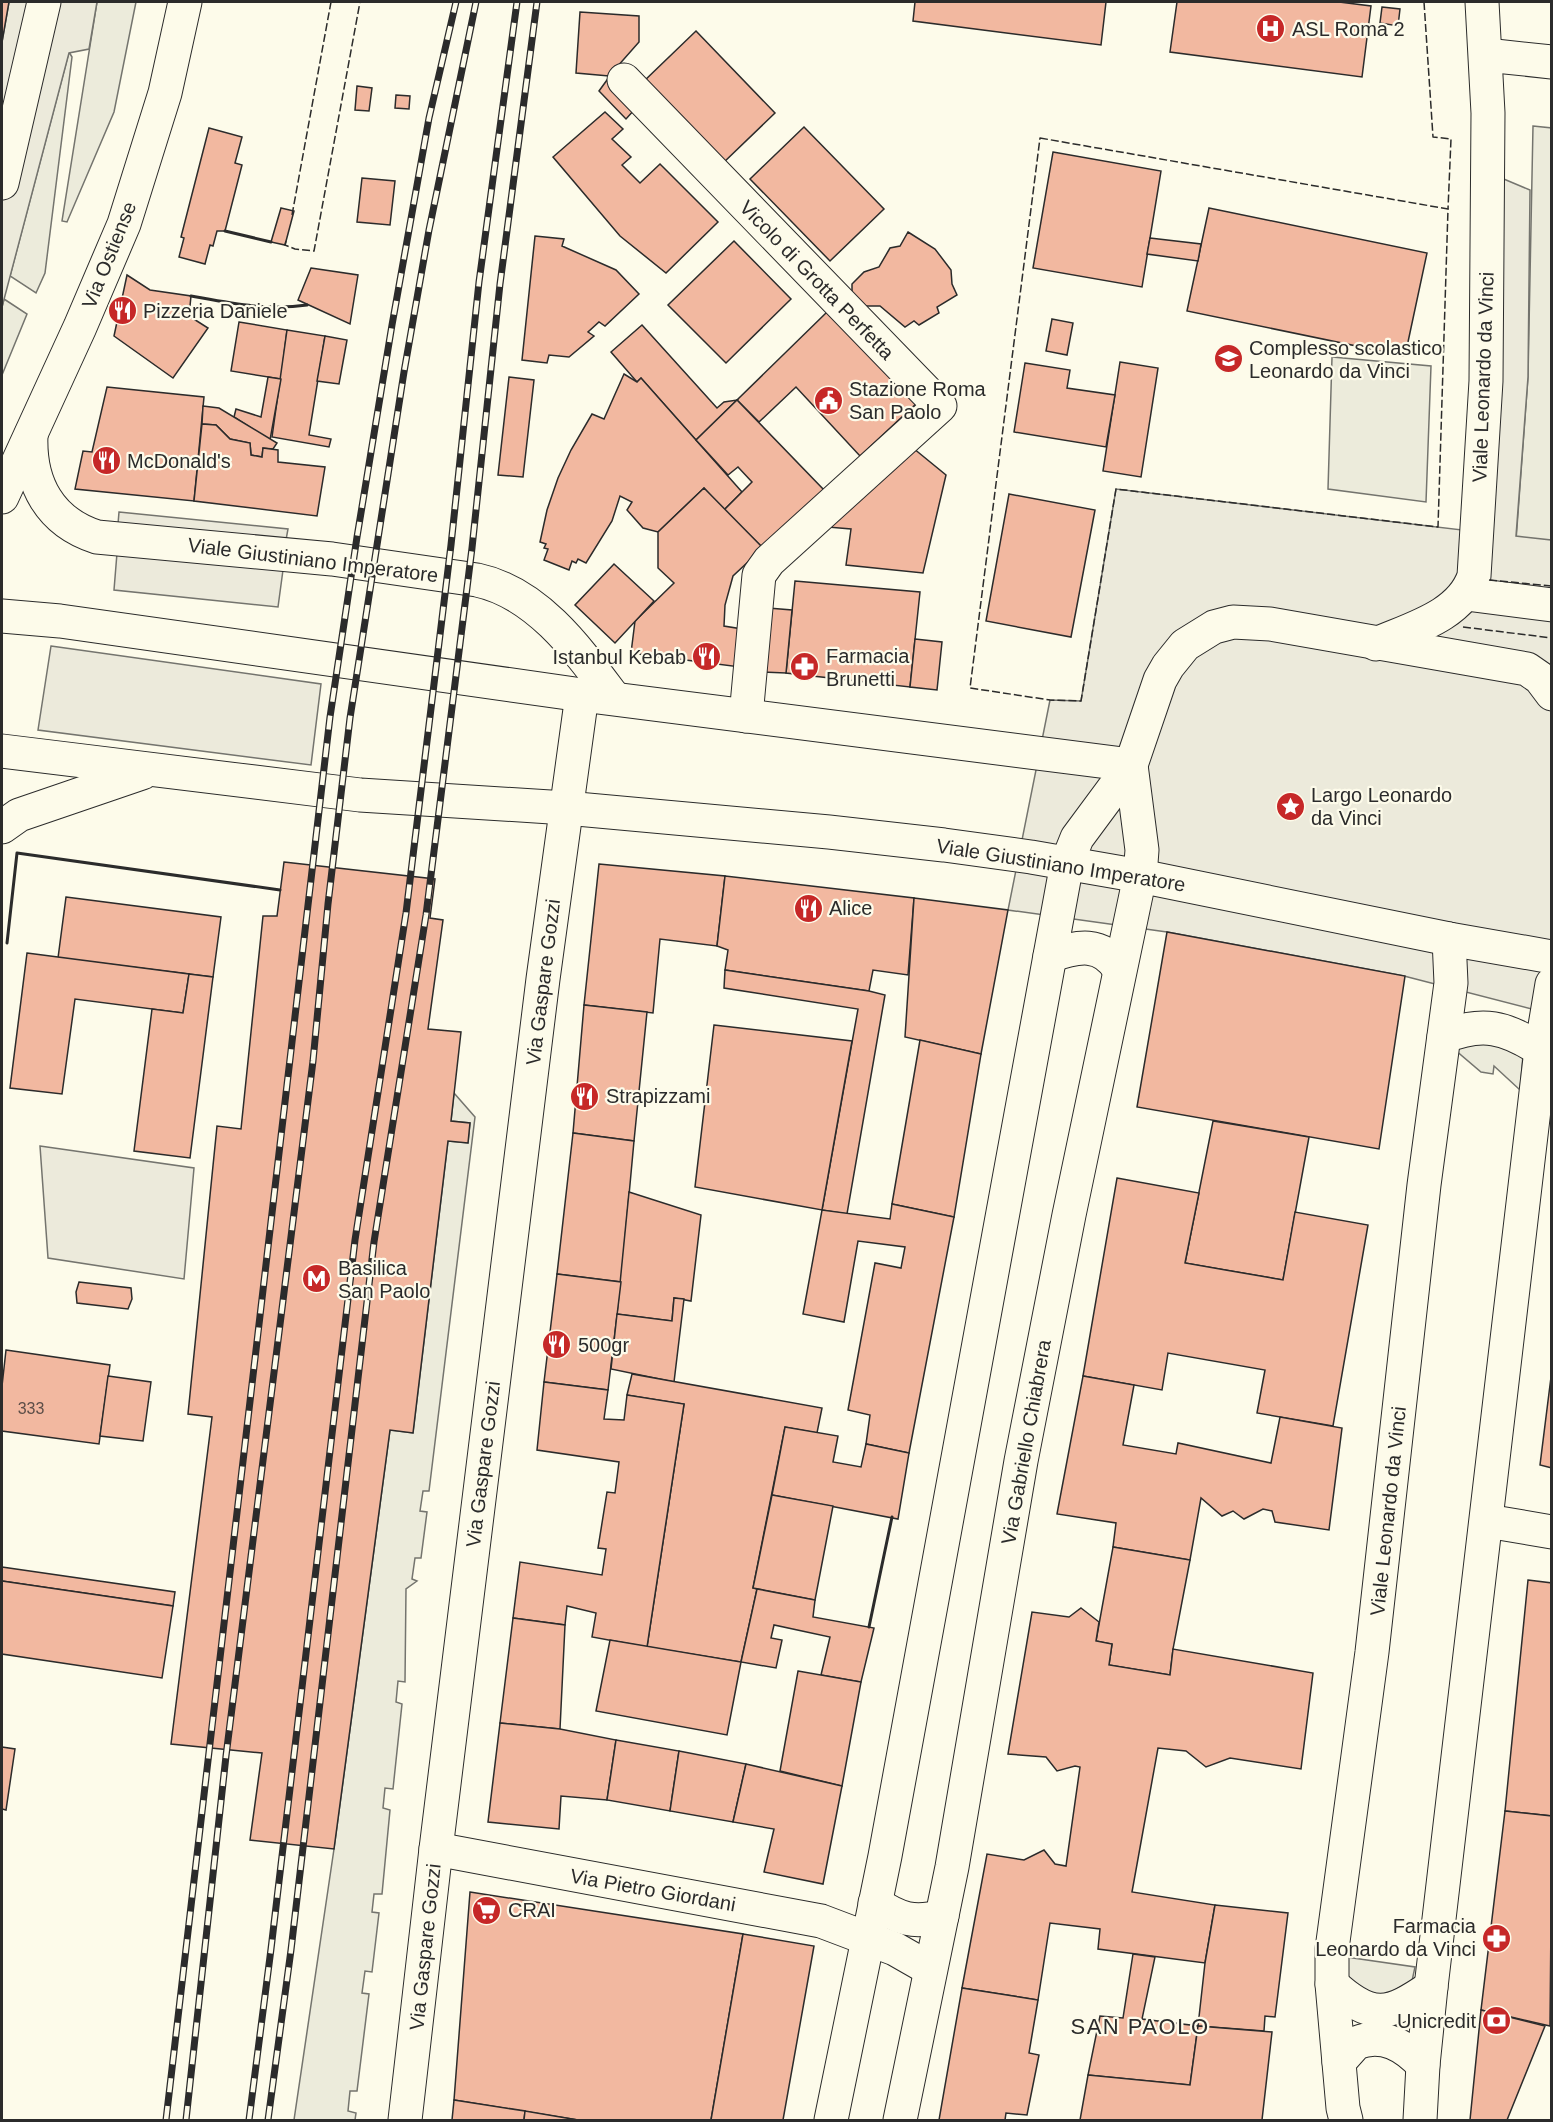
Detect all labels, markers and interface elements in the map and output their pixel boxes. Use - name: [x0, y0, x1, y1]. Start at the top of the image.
- hospital icon: ASL Roma 2: [1255, 13, 1287, 45]
- place label: ASL Roma 2: [1292, 18, 1405, 40]
- street label: Vicolo di Grotta Perfetta: [735, 196, 899, 365]
- street label: Via Ostiense: [78, 198, 140, 312]
- street label: Viale Leonardo da Vinci: [1468, 271, 1498, 483]
- restaurant icon: Pizzeria Daniele: [106, 295, 138, 327]
- place label: Pizzeria Daniele: [143, 300, 288, 322]
- place label: Complesso scolastico Leonardo da Vinci: [1249, 337, 1442, 382]
- school or university icon: Complesso scolastico Leonardo da Vinci: [1212, 343, 1244, 375]
- place label: Stazione Roma San Paolo: [849, 378, 987, 423]
- public building icon: Stazione Roma San Paolo: [812, 385, 844, 417]
- restaurant icon: McDonald's: [90, 445, 122, 477]
- place label: McDonald's: [127, 450, 231, 472]
- street label: Viale Giustiniano Imperatore: [187, 534, 439, 586]
- restaurant icon: Istanbul Kebab: [691, 641, 723, 673]
- place label: Farmacia Brunetti: [826, 645, 910, 690]
- place label: Istanbul Kebab: [553, 646, 686, 668]
- pharmacy icon: Farmacia Brunetti: [789, 651, 821, 683]
- place label: Largo Leonardo da Vinci: [1311, 784, 1452, 829]
- place icon: Largo Leonardo da Vinci: [1274, 790, 1306, 822]
- street label: Viale Giustiniano Imperatore: [935, 834, 1187, 896]
- restaurant icon: Alice: [792, 892, 824, 924]
- place label: Alice: [829, 897, 872, 919]
- street label: Via Gaspare Gozzi: [522, 898, 564, 1066]
- restaurant icon: Strapizzami: [569, 1080, 601, 1112]
- place label: Strapizzami: [606, 1085, 710, 1107]
- place label: Basilica San Paolo: [338, 1257, 430, 1302]
- metro station icon: Basilica San Paolo: [301, 1263, 333, 1295]
- restaurant icon: 500gr: [541, 1329, 573, 1361]
- place label: 500gr: [578, 1334, 629, 1356]
- street label: Via Gabriello Chiabrera: [997, 1337, 1055, 1546]
- street label: Via Gaspare Gozzi: [462, 1380, 504, 1548]
- house number: 333: [18, 1400, 44, 1417]
- street label: Viale Leonardo da Vinci: [1366, 1405, 1410, 1617]
- street label: Via Gaspare Gozzi: [405, 1863, 445, 2031]
- street label: Via Pietro Giordani: [569, 1865, 737, 1915]
- supermarket icon: CRAI: [471, 1894, 503, 1926]
- place label: CRAI: [508, 1899, 556, 1921]
- place label: Farmacia Leonardo da Vinci: [1315, 1915, 1477, 1960]
- pharmacy icon: Farmacia Leonardo da Vinci: [1481, 1922, 1513, 1954]
- bank icon: Unicredit: [1481, 2005, 1513, 2037]
- place label: Unicredit: [1397, 2010, 1476, 2032]
- district label: SAN PAOLO: [1070, 2014, 1210, 2039]

